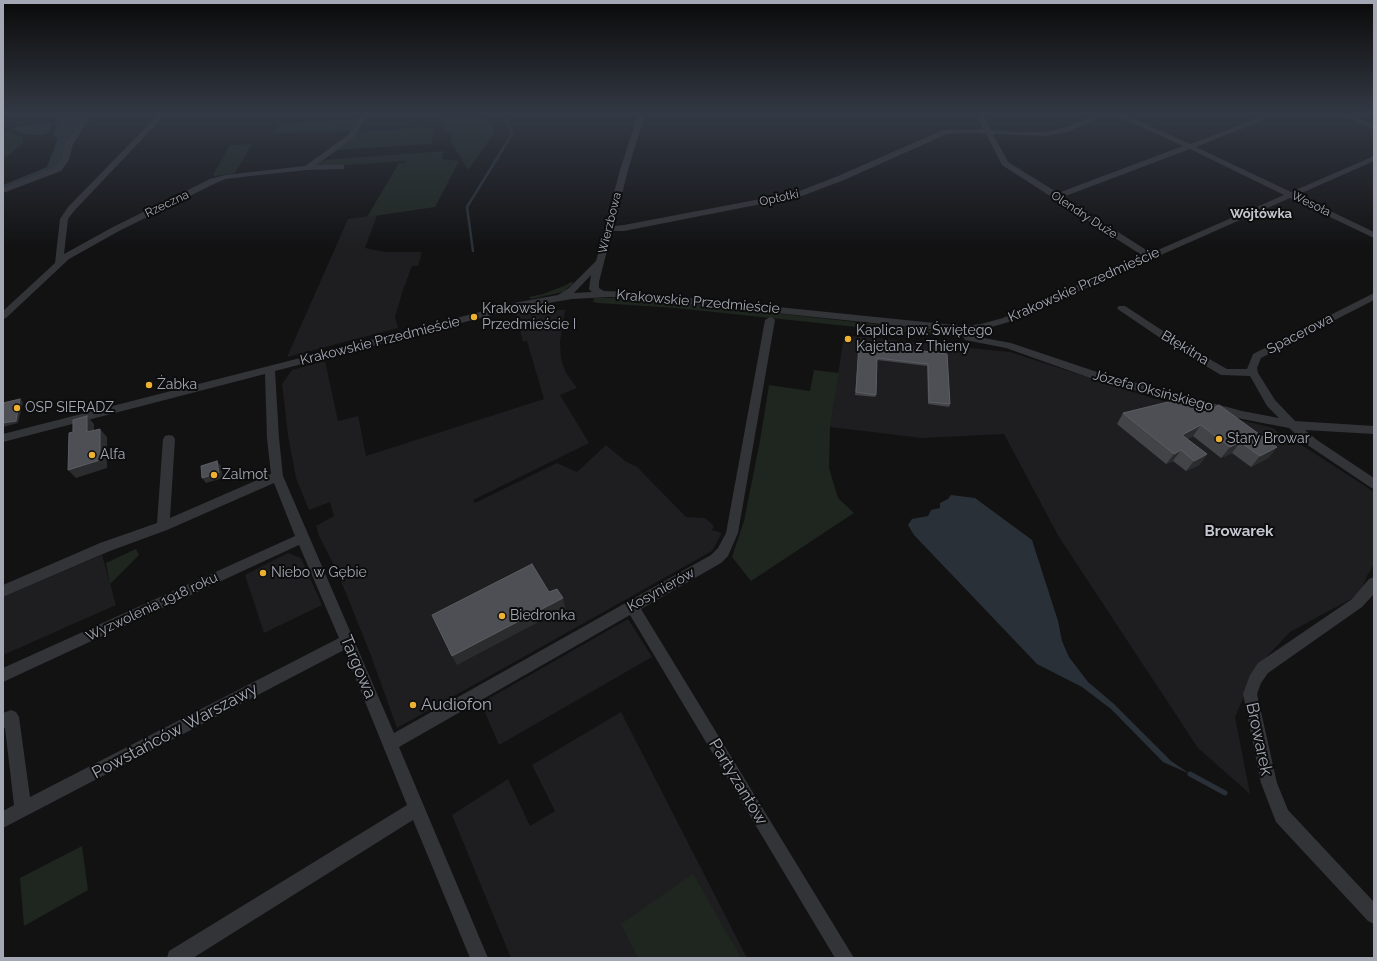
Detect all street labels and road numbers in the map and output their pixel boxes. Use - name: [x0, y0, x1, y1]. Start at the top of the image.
- street label: Rzeczna: [143, 187, 191, 221]
- street label: Opłotki: [758, 187, 800, 209]
- street label: Olendry Duże: [1048, 188, 1120, 242]
- street label: Wesoła: [1289, 188, 1333, 220]
- street label: Wierzbowa: [595, 191, 625, 255]
- street label: Krakowskie Przedmieście: [1006, 244, 1162, 326]
- street label: Krakowskie Przedmieście: [616, 286, 780, 318]
- street label: Spacerowa: [1264, 310, 1336, 358]
- street label: Krakowskie Przedmieście: [298, 313, 462, 369]
- street label: Błękitna: [1158, 327, 1212, 369]
- street label: Józefa Oksińskiego: [1091, 367, 1215, 415]
- street label: Kosynierów: [624, 565, 698, 615]
- street label: Wyzwolenia 1918 roku: [83, 569, 221, 645]
- street label: Targowa: [336, 632, 380, 702]
- street label: Powstańców Warszawy: [89, 679, 261, 783]
- street label: Browarek: [1241, 701, 1277, 777]
- street label: Partyzantów: [704, 735, 772, 829]

